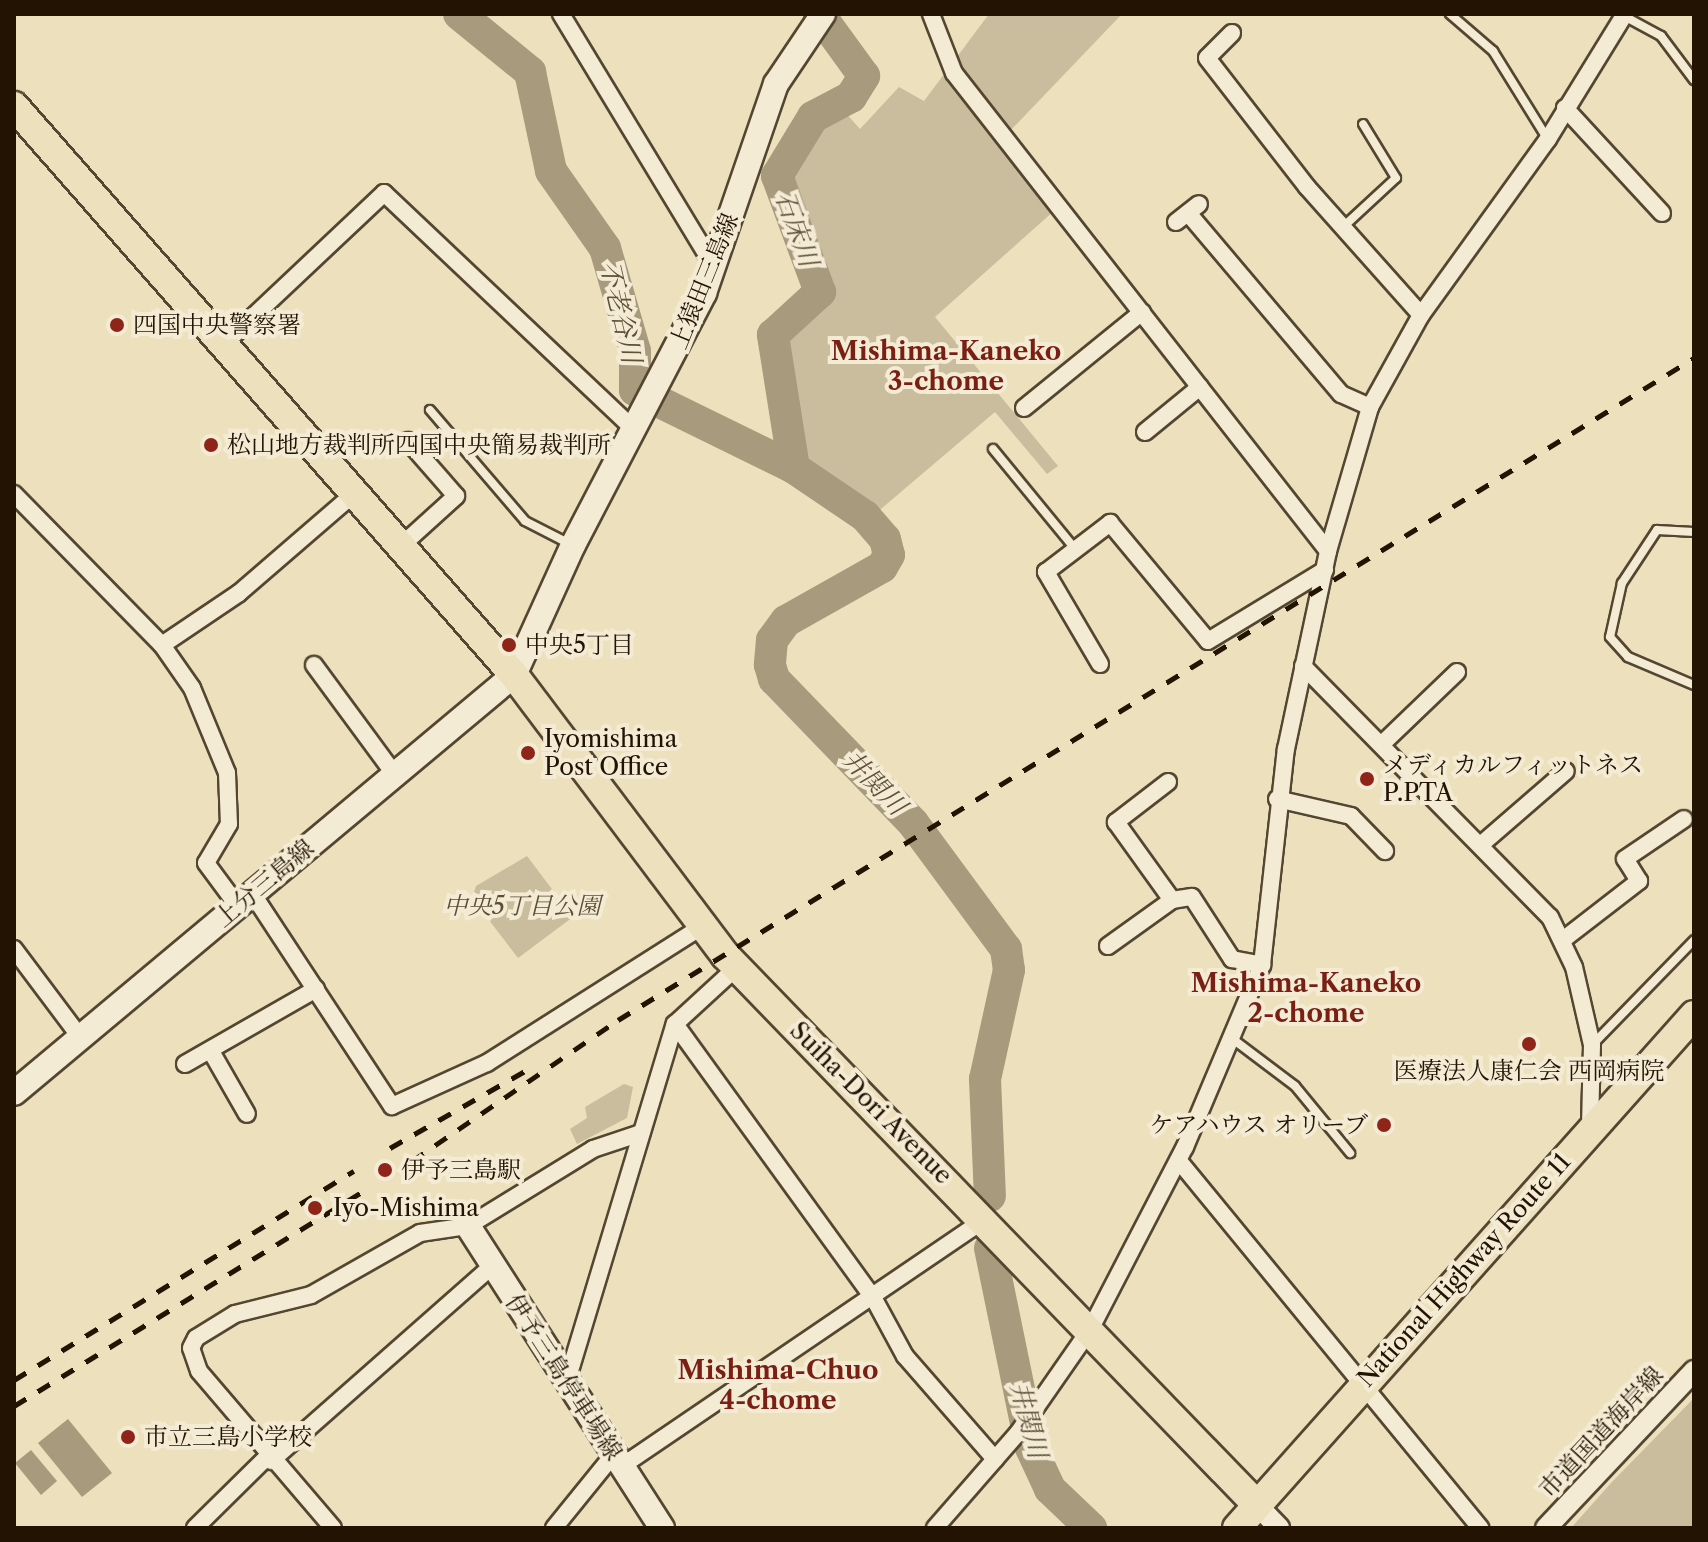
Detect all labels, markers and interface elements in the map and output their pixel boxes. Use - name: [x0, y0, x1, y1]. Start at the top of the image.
- water label: 石床川: [768, 187, 824, 271]
- street label: 上猿田三島線: [664, 209, 744, 353]
- water label: 不老谷川: [593, 258, 647, 366]
- place label: 四国中央警察署: [133, 311, 301, 339]
- marker: 四国中央警察署: [108, 316, 126, 334]
- district label: Mishima-Kaneko 3-chome: [831, 336, 1061, 398]
- place label: 松山地方裁判所四国中央簡易裁判所: [227, 431, 611, 459]
- marker: 松山地方裁判所四国中央簡易裁判所: [202, 436, 220, 454]
- place label: 中央5丁目: [525, 631, 634, 659]
- marker: 中央5丁目: [500, 636, 518, 654]
- place label: Iyomishima Post Office: [544, 725, 677, 781]
- marker: Iyomishima Post Office: [519, 744, 537, 762]
- water label: 井関川: [836, 744, 912, 822]
- place label: メディカルフィットネス P.PTA: [1383, 751, 1647, 807]
- marker: メディカルフィットネス P.PTA: [1358, 770, 1376, 788]
- street label: 上分三島線: [209, 833, 319, 933]
- park label: 中央5丁目公園: [444, 892, 600, 920]
- district label: Mishima-Kaneko 2-chome: [1191, 968, 1421, 1030]
- street label: Suiha-Dori Avenue: [784, 1016, 958, 1190]
- marker: 医療法人康仁会 西岡病院: [1520, 1035, 1538, 1053]
- place label: 医療法人康仁会 西岡病院: [1394, 1057, 1664, 1085]
- place label: ケアハウス オリーブ: [1146, 1111, 1368, 1139]
- marker: ケアハウス オリーブ: [1375, 1116, 1393, 1134]
- street label: National Highway Route 11: [1351, 1147, 1577, 1393]
- place label: 伊予三島駅: [401, 1156, 521, 1184]
- marker: 伊予三島駅: [376, 1161, 394, 1179]
- place label: Iyo-Mishima: [333, 1194, 479, 1222]
- marker: Iyo-Mishima: [304, 1197, 326, 1219]
- street label: 伊予三島停車場線: [500, 1289, 628, 1465]
- district label: Mishima-Chuo 4-chome: [678, 1355, 878, 1416]
- street label: 市道国道海岸線: [1533, 1361, 1669, 1503]
- water label: 井関川: [1003, 1378, 1053, 1462]
- place label: 市立三島小学校: [144, 1423, 312, 1451]
- marker: 市立三島小学校: [119, 1428, 137, 1446]

